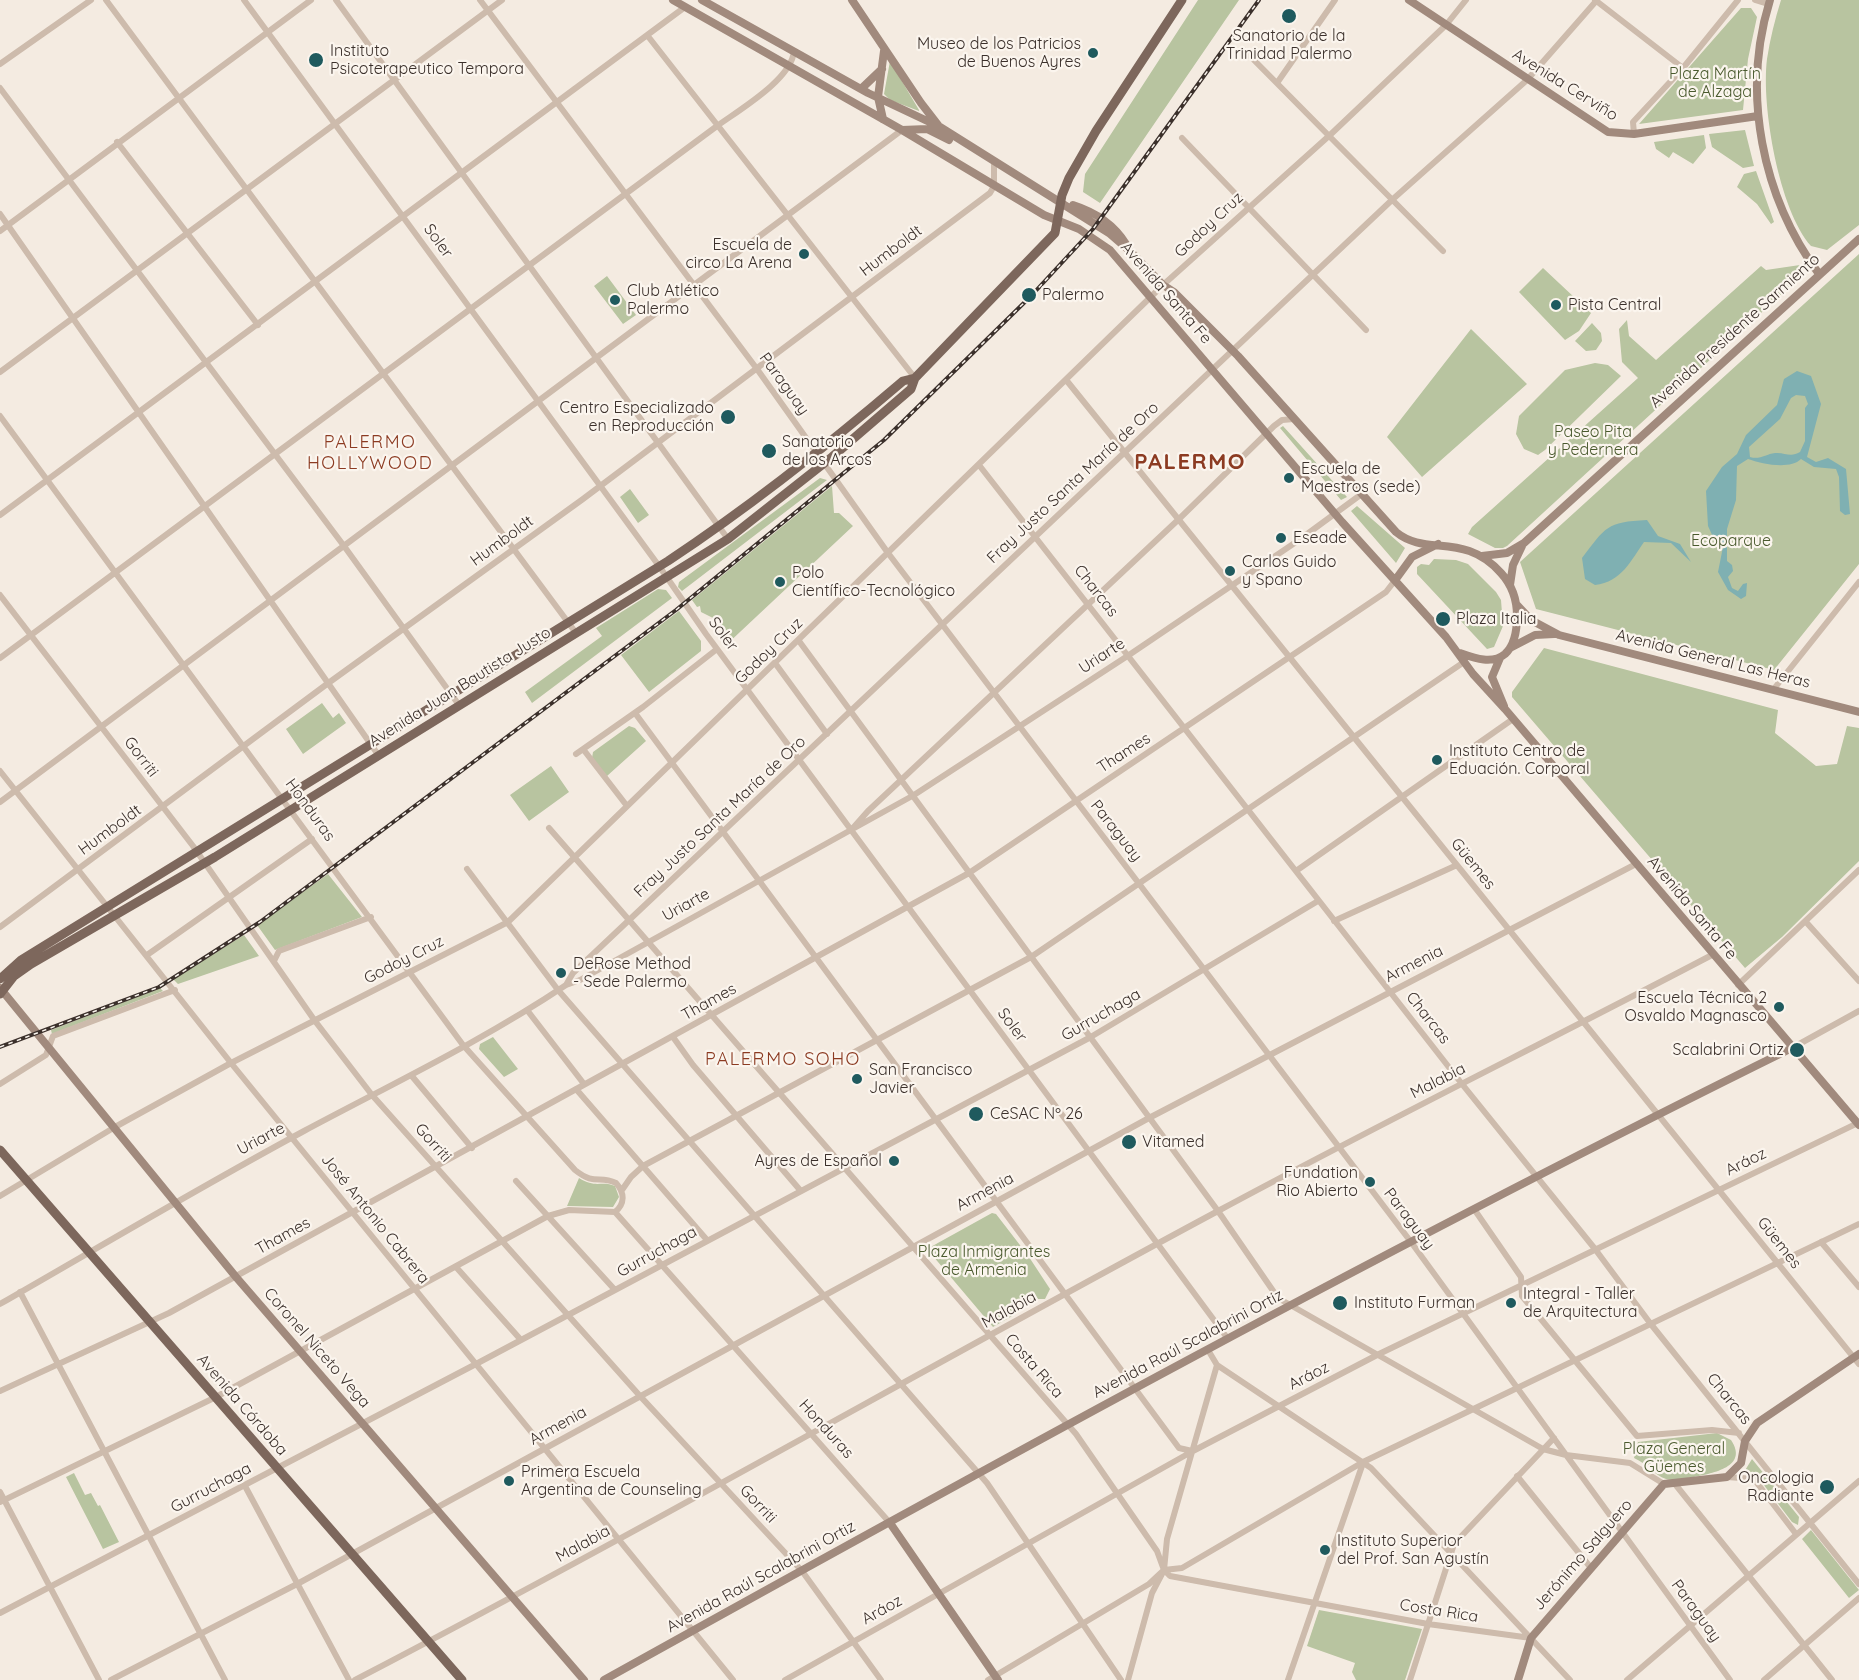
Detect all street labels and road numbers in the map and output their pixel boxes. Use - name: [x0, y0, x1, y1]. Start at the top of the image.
- street label: Avenida Cerviño: [1509, 45, 1621, 125]
- street label: Godoy Cruz: [1171, 188, 1247, 262]
- street label: Soler: [419, 220, 457, 262]
- street label: Humboldt: [856, 221, 926, 281]
- street label: Avenida Santa Fe: [1116, 238, 1216, 348]
- street label: Avenida Presidente Sarmiento: [1646, 250, 1824, 412]
- street label: Paraguay: [755, 349, 813, 419]
- street label: Fray Justo Santa María de Oro: [983, 398, 1163, 568]
- street label: Humboldt: [467, 512, 537, 570]
- street label: Charcas: [1070, 561, 1122, 621]
- street label: Soler: [704, 613, 742, 655]
- street label: Godoy Cruz: [731, 614, 807, 688]
- street label: Avenida Juan Bautista Justo: [365, 623, 555, 751]
- street label: Avenida General Las Heras: [1614, 626, 1812, 692]
- street label: Uriarte: [1075, 634, 1129, 678]
- street label: Thames: [1094, 729, 1154, 777]
- street label: Fray Justo Santa María de Oro: [630, 732, 810, 902]
- street label: Gorriti: [120, 733, 162, 781]
- street label: Honduras: [281, 775, 339, 845]
- street label: Paraguay: [1086, 797, 1146, 865]
- street label: Humboldt: [75, 801, 145, 859]
- street label: Güemes: [1447, 834, 1499, 894]
- street label: Avenida Santa Fe: [1643, 852, 1741, 964]
- street label: Uriarte: [659, 884, 713, 926]
- street label: Godoy Cruz: [361, 932, 447, 988]
- street label: Armenia: [1382, 941, 1446, 987]
- street label: Thames: [678, 979, 740, 1025]
- street label: Gurruchaga: [1058, 985, 1144, 1045]
- street label: Charcas: [1402, 988, 1454, 1048]
- street label: Soler: [993, 1004, 1031, 1046]
- street label: Malabia: [1407, 1059, 1469, 1103]
- street label: Uriarte: [234, 1118, 288, 1160]
- street label: Gorriti: [411, 1120, 455, 1166]
- street label: Aráoz: [1722, 1144, 1770, 1180]
- street label: José Antonio Cabrera: [317, 1150, 433, 1288]
- street label: Armenia: [953, 1169, 1017, 1215]
- street label: Paraguay: [1379, 1184, 1439, 1254]
- street label: Thames: [252, 1213, 314, 1259]
- street label: Güemes: [1753, 1213, 1805, 1273]
- street label: Gurruchaga: [614, 1222, 700, 1282]
- street label: Coronel Niceto Vega: [260, 1284, 374, 1412]
- street label: Avenida Raúl Scalabrini Ortiz: [1090, 1286, 1286, 1402]
- street label: Malabia: [978, 1287, 1040, 1333]
- street label: Costa Rica: [1001, 1330, 1067, 1402]
- street label: Avenida Córdoba: [193, 1350, 291, 1460]
- street label: Aráoz: [1285, 1358, 1333, 1394]
- street label: Charcas: [1702, 1369, 1756, 1429]
- street label: Honduras: [795, 1396, 857, 1462]
- street label: Armenia: [526, 1402, 590, 1450]
- street label: Gurruchaga: [168, 1459, 254, 1517]
- street label: Gorriti: [736, 1481, 780, 1527]
- street label: Jerónimo Salguero: [1530, 1495, 1636, 1615]
- street label: Avenida Raúl Scalabrini Ortiz: [663, 1517, 859, 1637]
- street label: Malabia: [552, 1521, 614, 1567]
- street label: Paraguay: [1667, 1576, 1725, 1646]
- street label: Aráoz: [858, 1591, 906, 1629]
- street label: Costa Rica: [1398, 1595, 1480, 1627]

